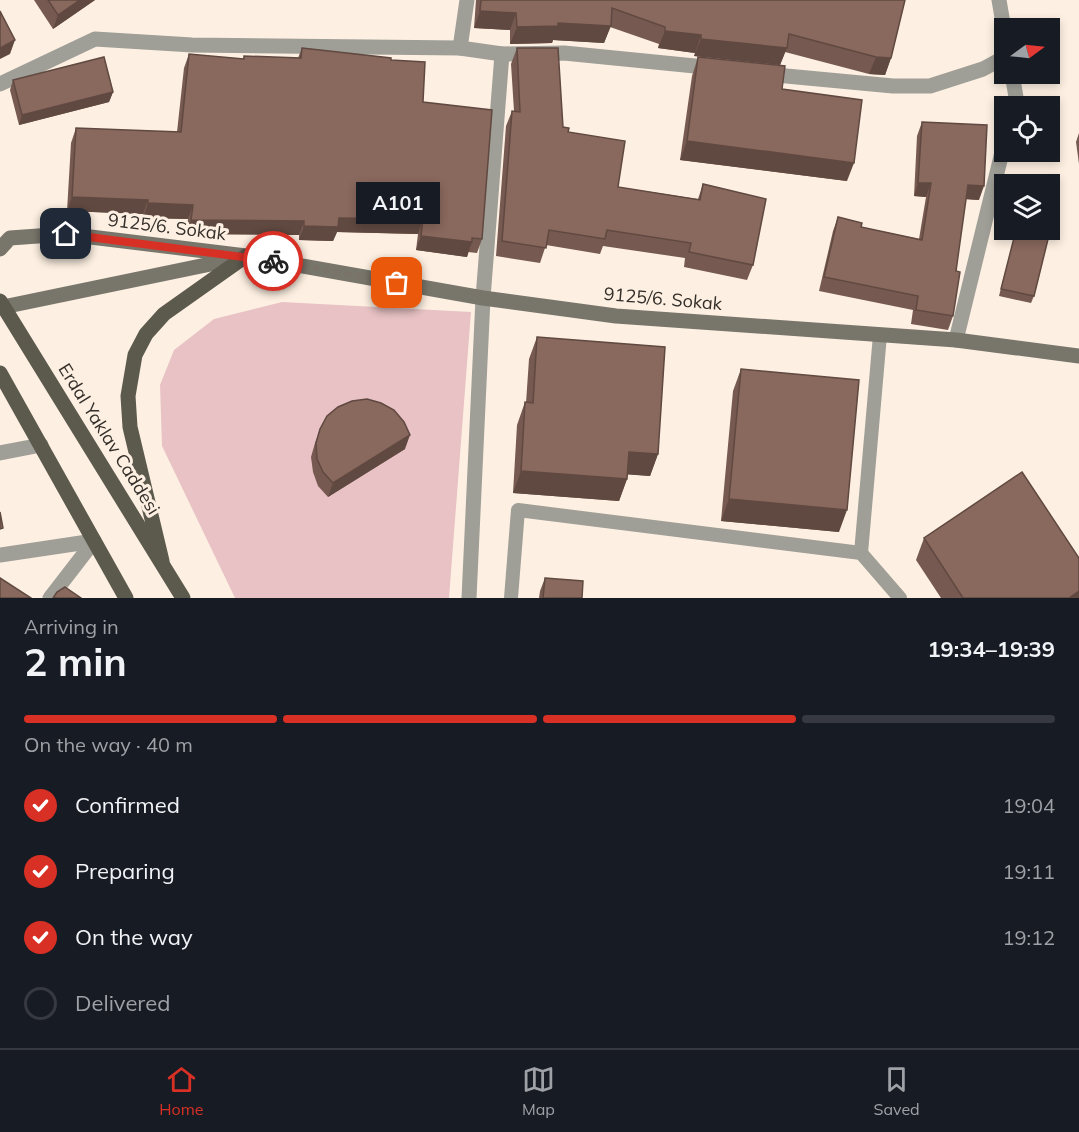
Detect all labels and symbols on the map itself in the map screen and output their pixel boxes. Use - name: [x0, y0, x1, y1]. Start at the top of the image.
- north arrow: [994, 18, 1060, 84]
- callout: A101: [355, 181, 439, 223]
- pin: [40, 208, 91, 259]
- street label: 9125/6. Sokak: [107, 208, 228, 245]
- courier: [243, 231, 303, 291]
- pin: [371, 257, 422, 308]
- street label: 9125/6. Sokak: [603, 282, 724, 315]
- street label: Erdal Yaklav Caddesi: [54, 359, 165, 519]

